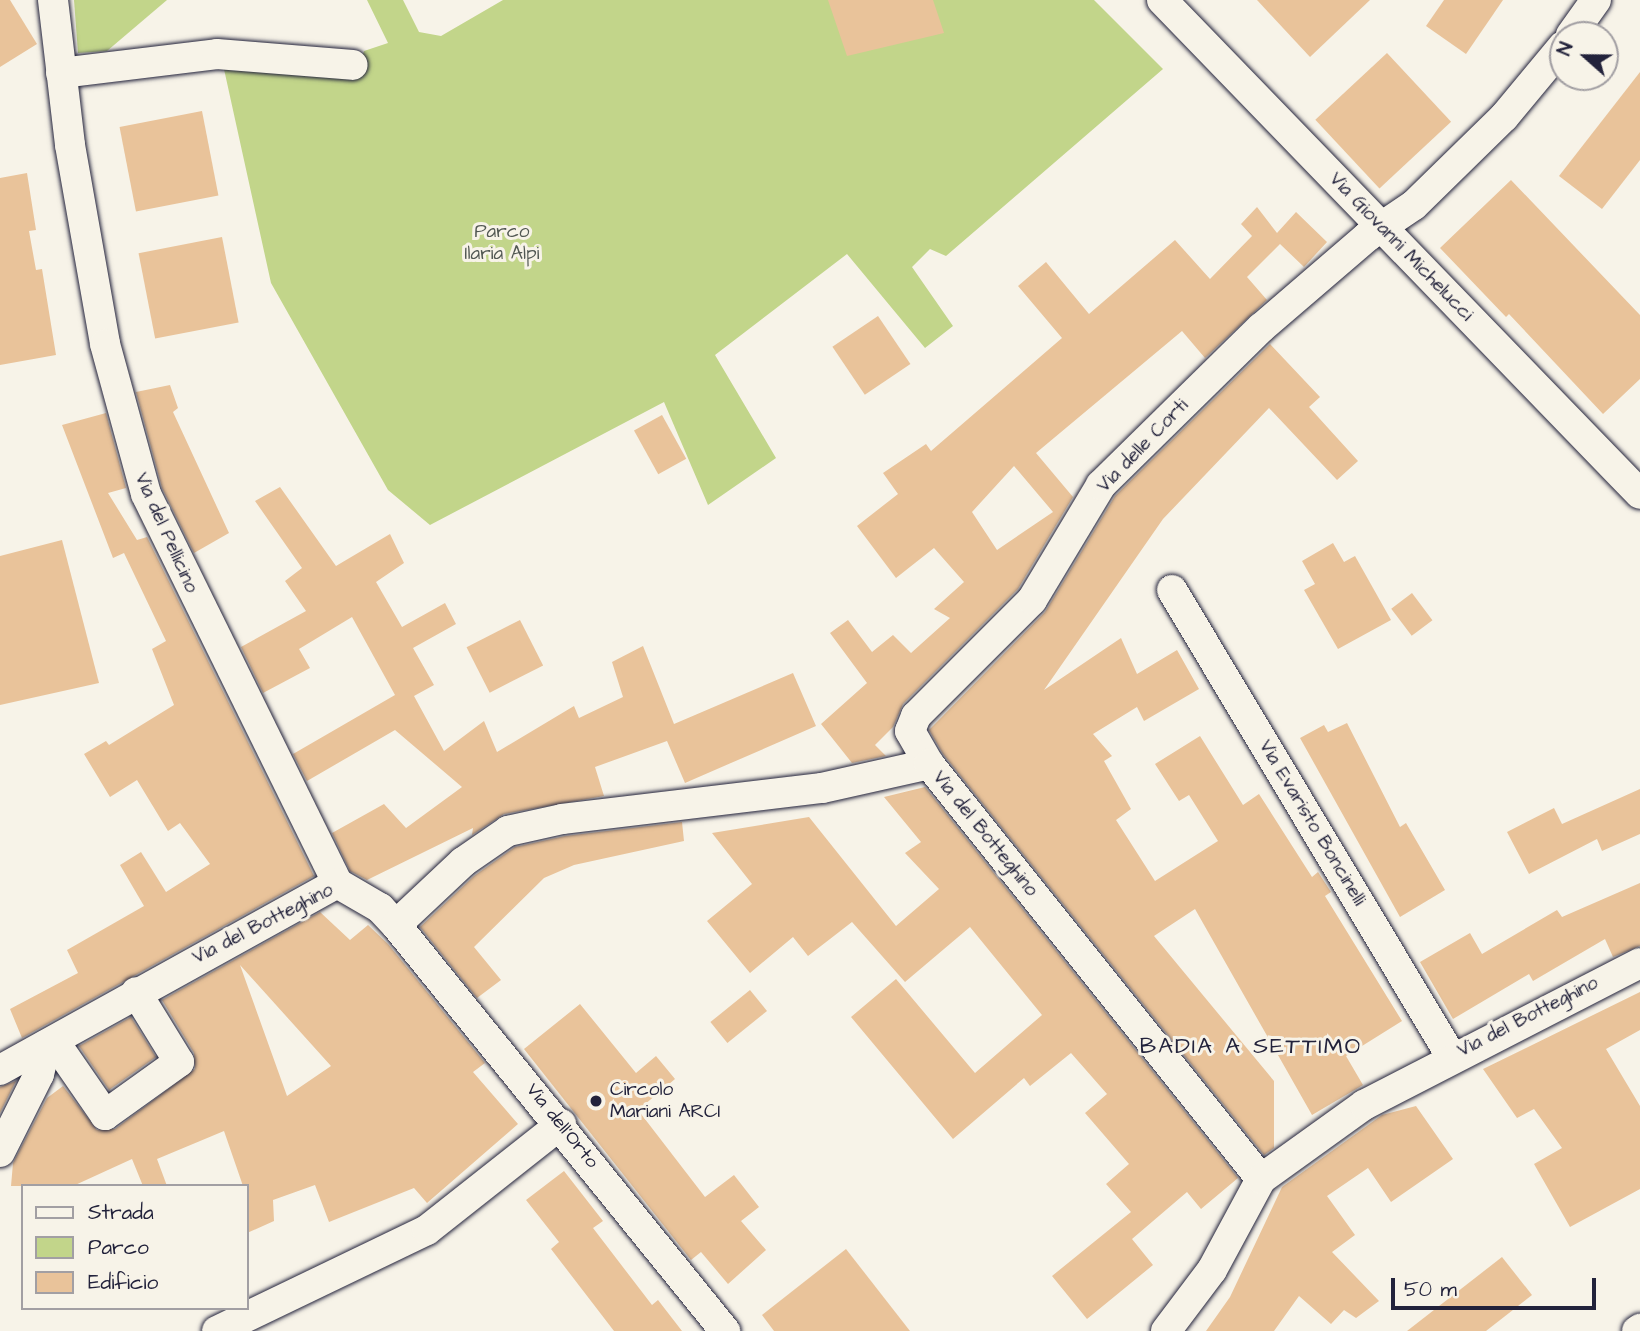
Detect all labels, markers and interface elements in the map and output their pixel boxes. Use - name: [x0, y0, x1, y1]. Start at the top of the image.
- north arrow: [1549, 21, 1619, 91]
- text: N: [1551, 39, 1581, 59]
- street label: Via Giovanni Michelucci: [1324, 168, 1478, 326]
- park label: Parco Ilaria Alpi: [465, 221, 539, 265]
- street label: Via delle Corti: [1093, 395, 1193, 497]
- street label: Via del Pellicino: [129, 469, 203, 597]
- street label: Via Evaristo Boncinelli: [1254, 736, 1370, 910]
- street label: Via del Botteghino: [927, 767, 1043, 901]
- street label: Via del Botteghino: [189, 879, 337, 969]
- street label: Via del Botteghino: [1454, 972, 1602, 1062]
- district label: BADIA A SETTIMO: [1142, 1032, 1360, 1060]
- street label: Via dell'Orto: [521, 1079, 603, 1173]
- place label: Circolo Mariani ARCI: [610, 1079, 720, 1123]
- marker: Circolo Mariani ARCI: [588, 1093, 604, 1109]
- legend: [21, 1184, 248, 1310]
- text: Strada: [88, 1198, 154, 1227]
- text: Parco: [88, 1233, 149, 1262]
- scale bar: [1395, 1264, 1600, 1308]
- text: Edificio: [88, 1268, 158, 1297]
- text: 50 m: [1404, 1275, 1457, 1304]

